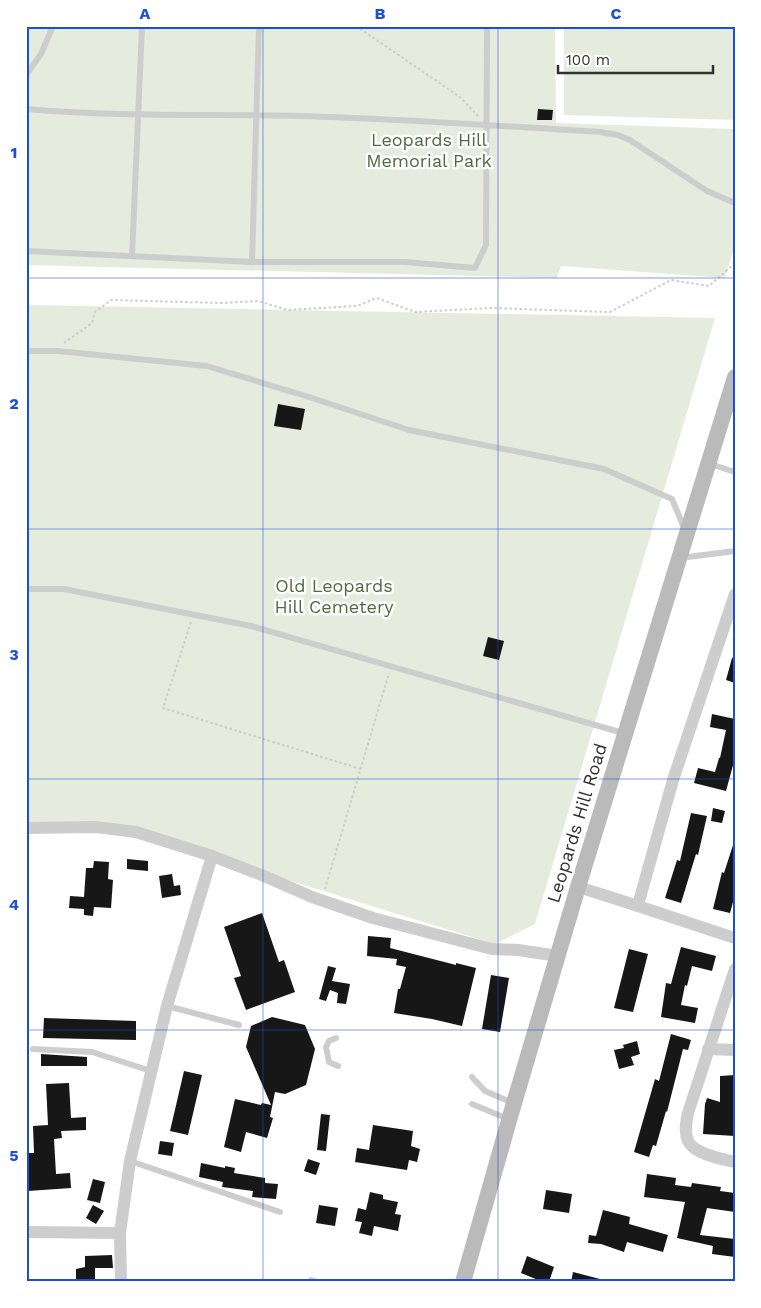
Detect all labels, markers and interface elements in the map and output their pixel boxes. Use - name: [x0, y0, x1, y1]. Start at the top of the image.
- text: A: [140, 4, 151, 23]
- text: B: [375, 4, 386, 23]
- text: C: [611, 4, 622, 23]
- scale bar: [558, 42, 714, 74]
- text: 100 m: [566, 51, 610, 69]
- park label: Leopards Hill Memorial Park: [366, 129, 492, 171]
- text: 1: [11, 143, 17, 162]
- text: 2: [9, 394, 19, 413]
- park label: Old Leopards Hill Cemetery: [274, 575, 394, 617]
- text: 3: [9, 645, 19, 664]
- street label: Leopards Hill Road: [542, 741, 611, 905]
- text: 4: [9, 895, 19, 914]
- text: 5: [9, 1146, 19, 1165]

